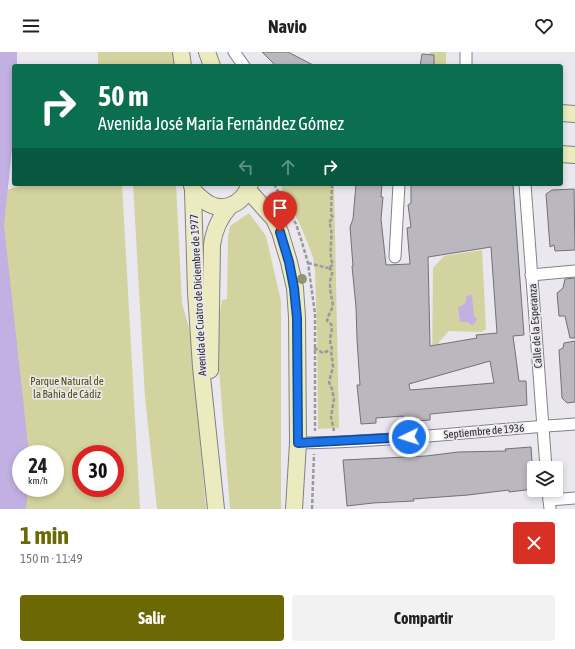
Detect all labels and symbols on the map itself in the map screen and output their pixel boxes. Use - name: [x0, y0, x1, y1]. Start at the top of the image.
- pin: [263, 191, 297, 232]
- street label: Avenida de Cuatro de Diciembre de 1977: [188, 214, 208, 376]
- street label: Calle de la Esperanza: [526, 283, 544, 369]
- park label: Parque Natural de la Bahía de Cádiz: [30, 375, 104, 400]
- position arrow: [388, 416, 430, 458]
- street label: Septiembre de 1936: [443, 422, 525, 440]
- speed limit sign: 30: [72, 445, 124, 497]

